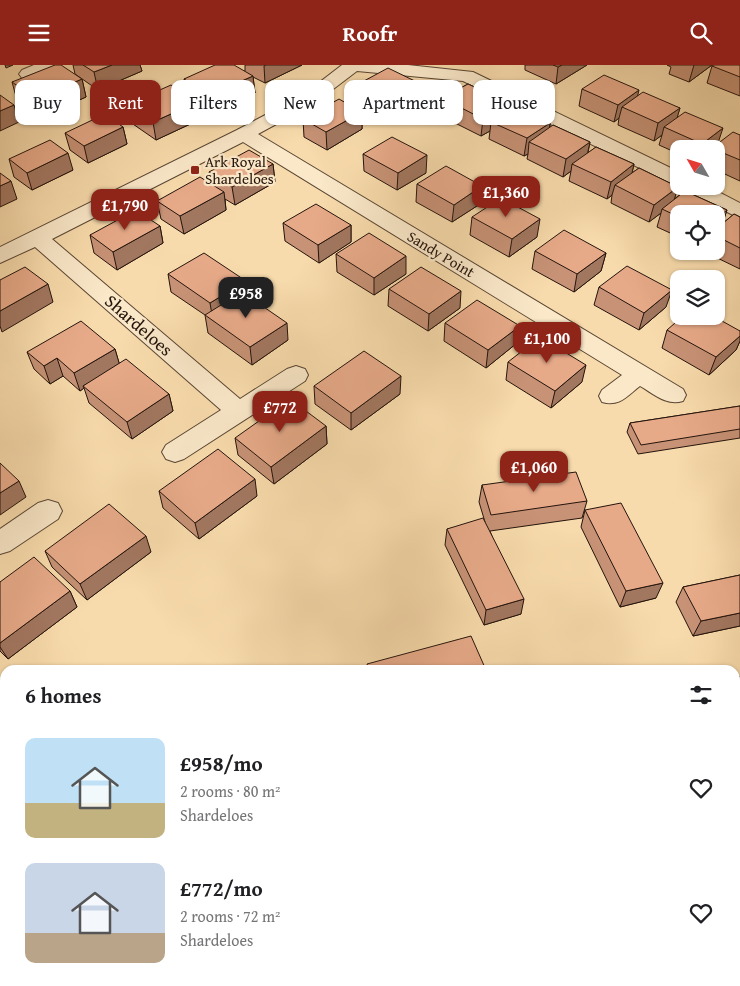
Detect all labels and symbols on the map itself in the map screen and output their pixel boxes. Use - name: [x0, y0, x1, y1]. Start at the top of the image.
- north arrow: [670, 140, 725, 195]
- place label: Ark Royal Shardeloes: [205, 151, 274, 189]
- marker: Ark Royal Shardeloes: [189, 164, 201, 176]
- pin: £1,360: [465, 175, 547, 218]
- pin: £1,790: [84, 189, 166, 231]
- street label: Sandy Point: [403, 226, 479, 283]
- pin: £958: [216, 277, 276, 319]
- street label: Shardeloes: [99, 288, 179, 362]
- pin: £1,100: [506, 321, 588, 364]
- pin: £772: [250, 391, 310, 433]
- pin: £1,060: [493, 451, 575, 493]

